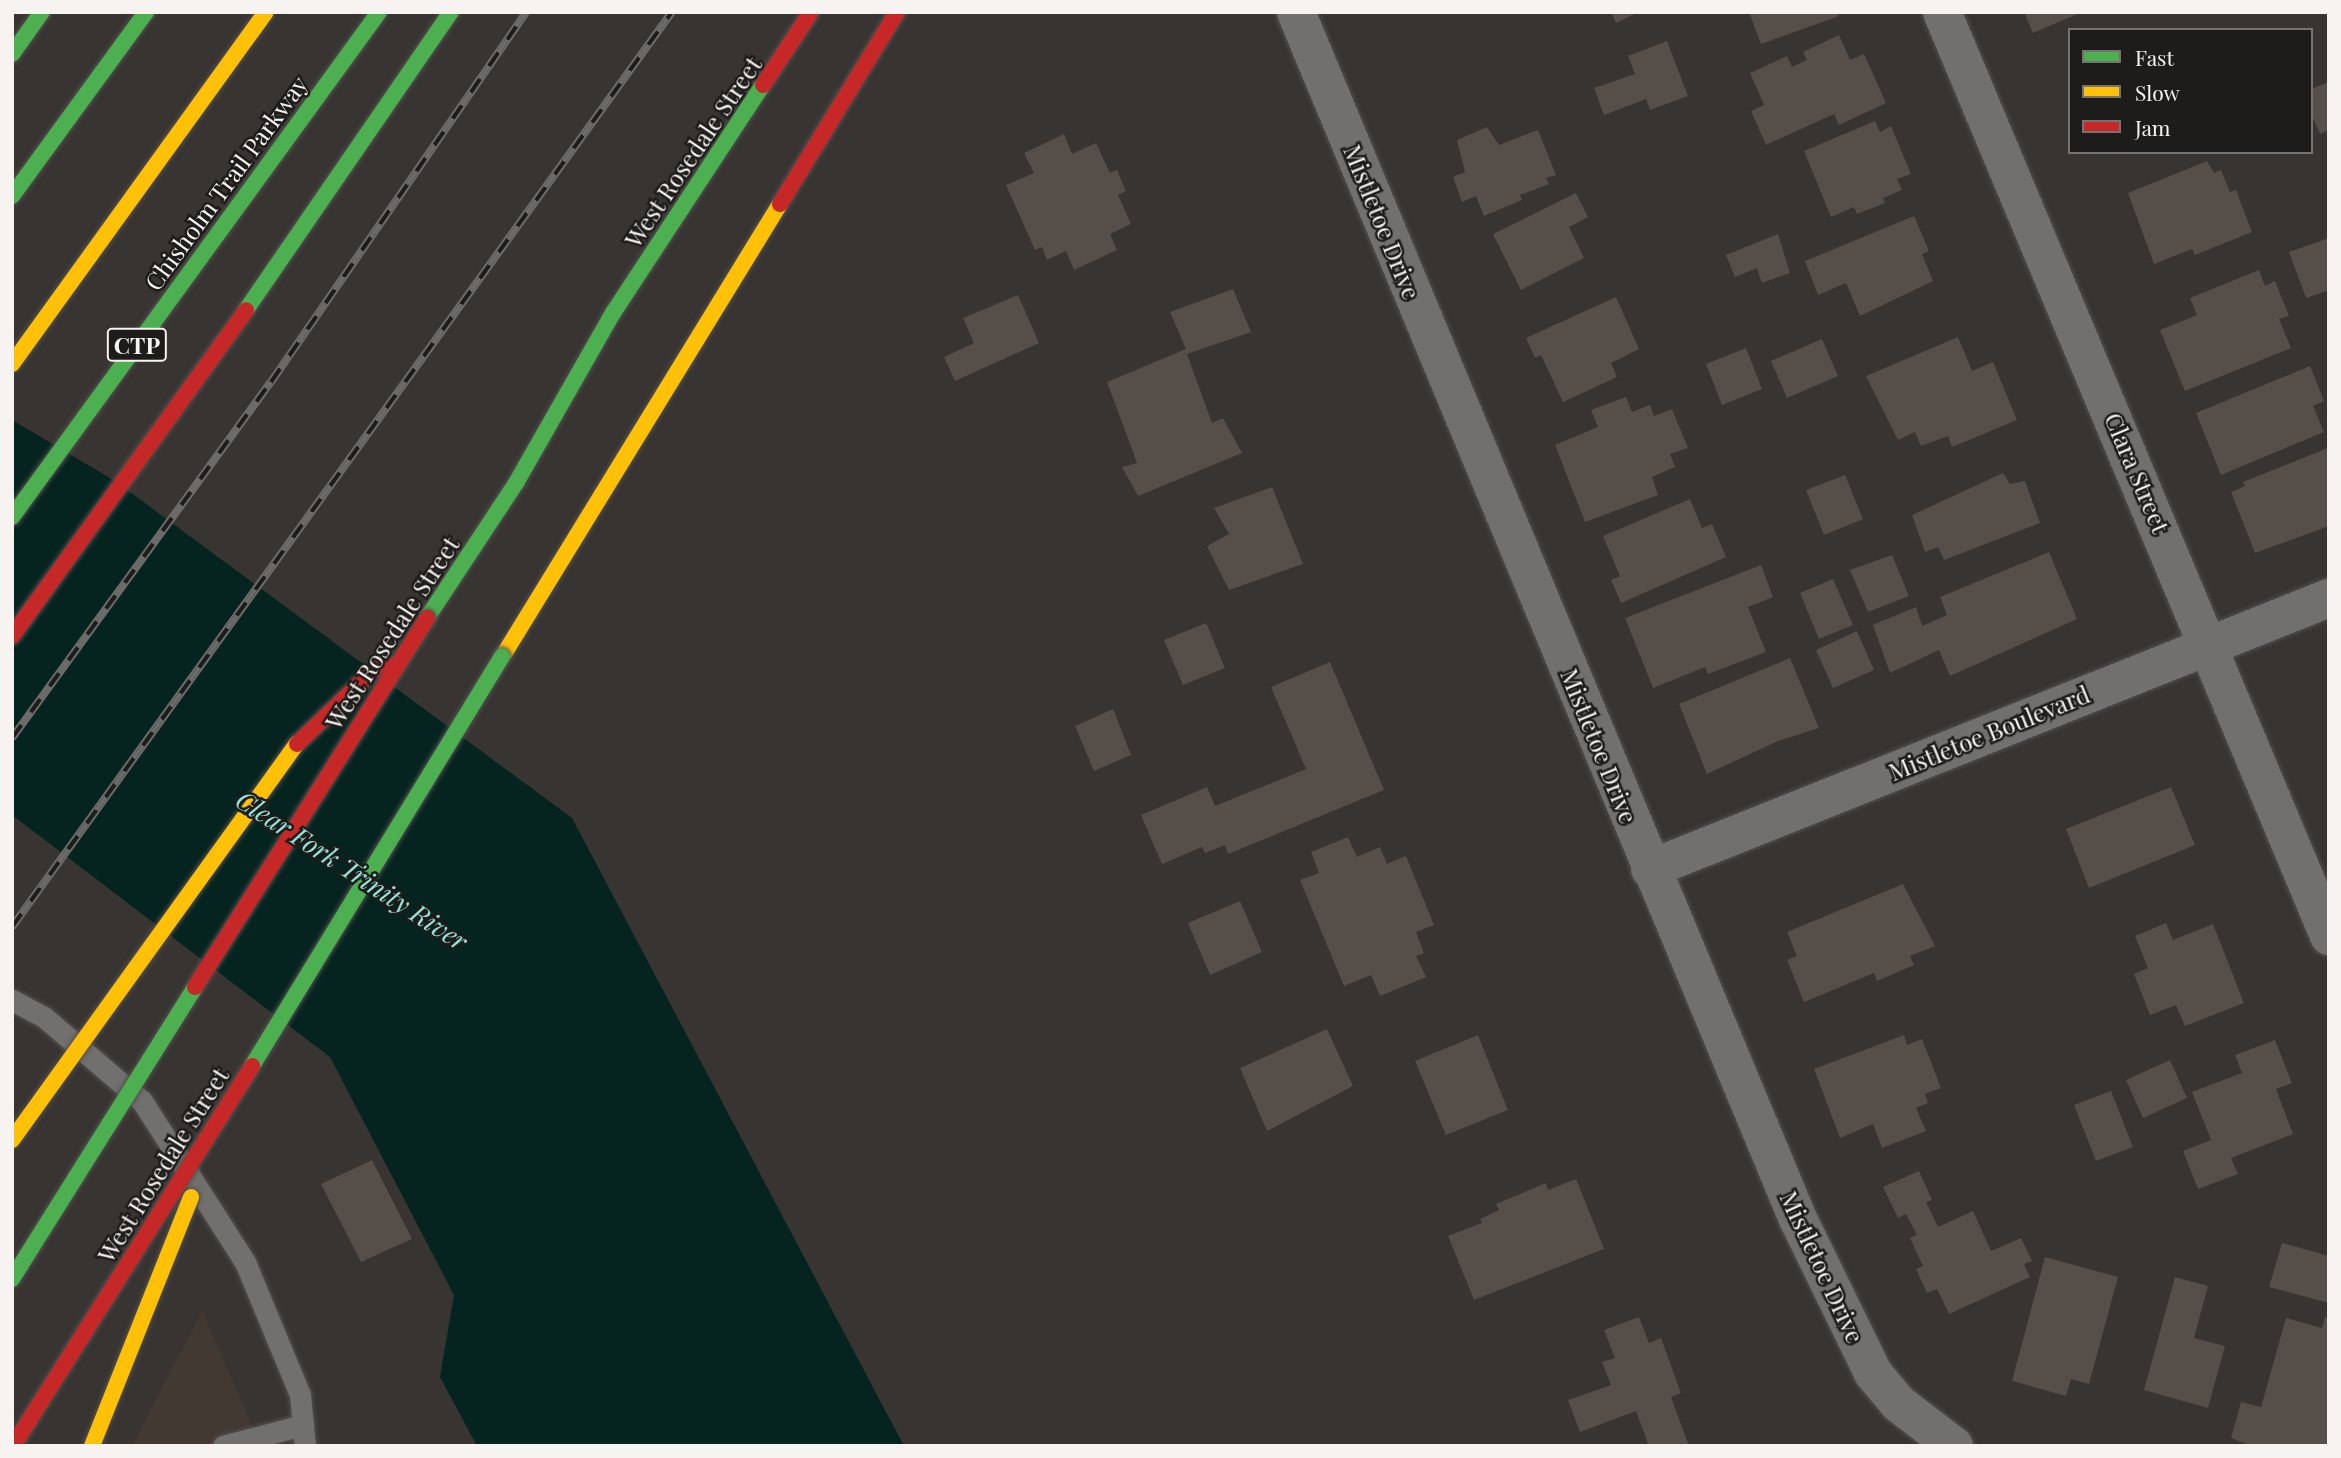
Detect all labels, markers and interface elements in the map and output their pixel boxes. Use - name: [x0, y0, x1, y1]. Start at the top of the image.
- legend: [2068, 28, 2313, 154]
- text: Fast: [2135, 43, 2174, 71]
- street label: West Rosedale Street: [618, 51, 768, 253]
- street label: Chisholm Trail Parkway: [138, 70, 314, 296]
- text: Slow: [2135, 78, 2180, 106]
- text: Jam: [2135, 113, 2171, 141]
- street label: Mistletoe Drive: [1338, 140, 1426, 304]
- road number: CTP: [106, 326, 168, 364]
- street label: Clara Street: [2099, 408, 2175, 538]
- street label: West Rosedale Street: [319, 531, 465, 735]
- street label: Mistletoe Drive: [1555, 664, 1643, 828]
- street label: Mistletoe Boulevard: [1884, 680, 2094, 786]
- water label: Clear Fork Trinity River: [230, 783, 474, 957]
- street label: West Rosedale Street: [91, 1062, 235, 1268]
- street label: Mistletoe Drive: [1774, 1186, 1870, 1348]

